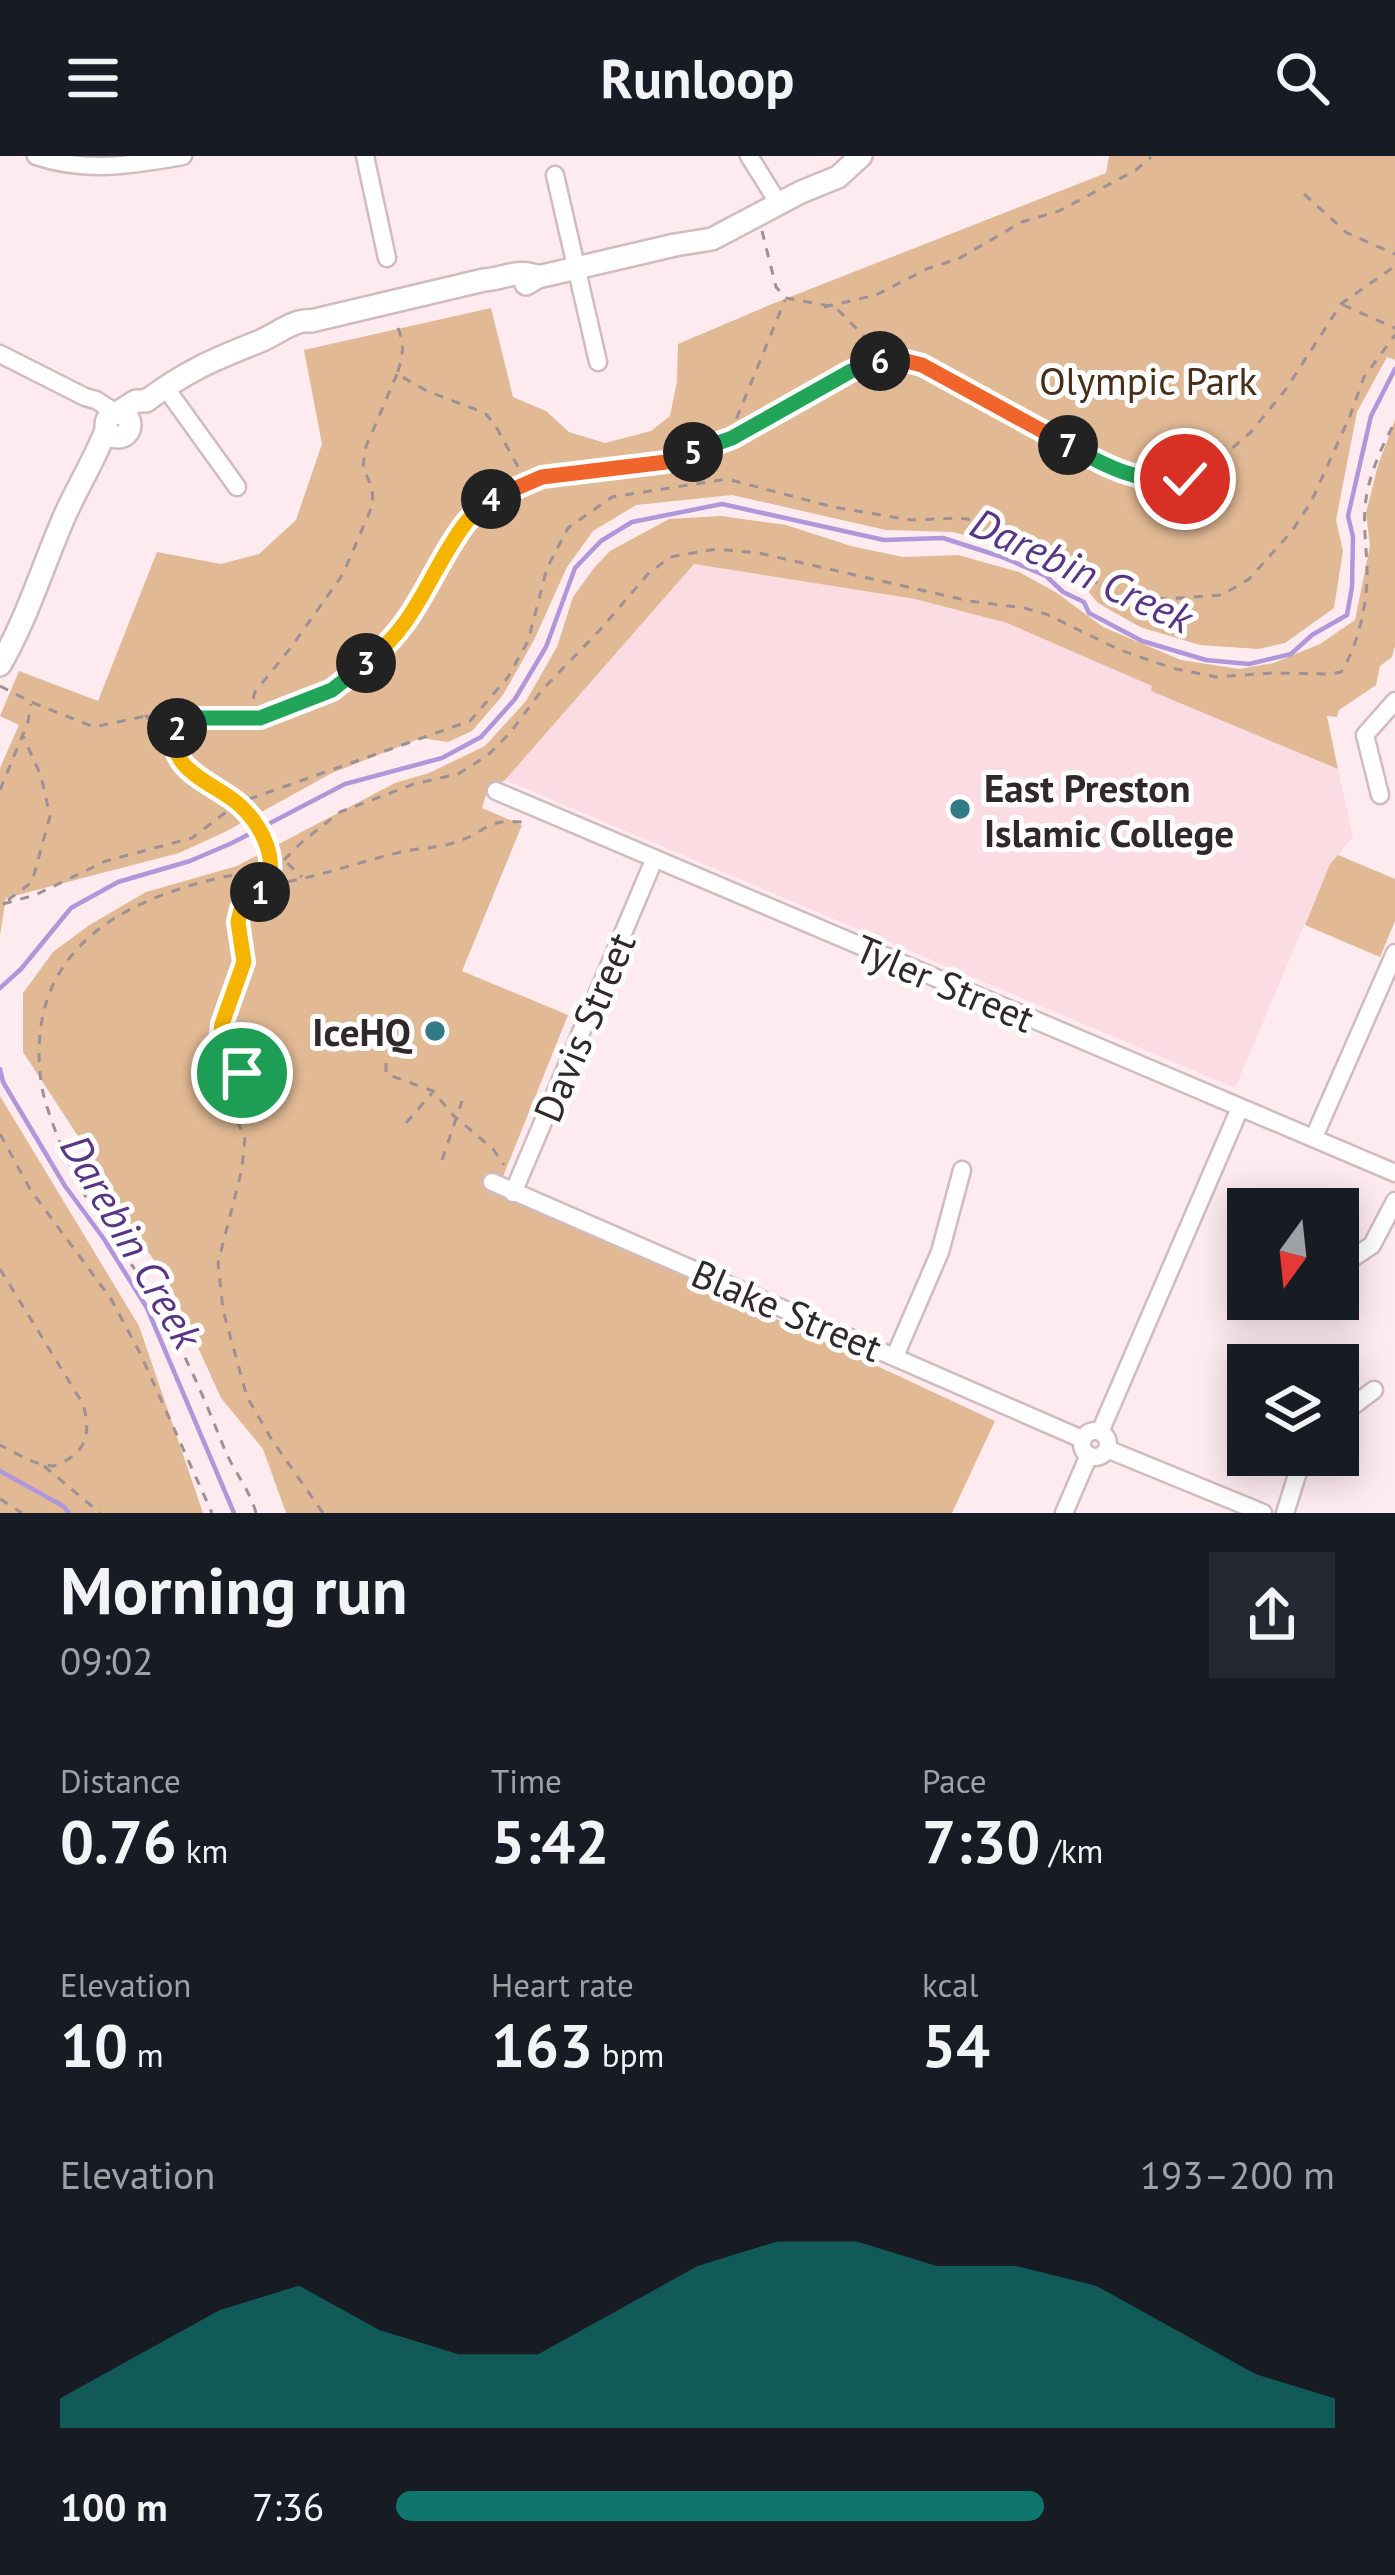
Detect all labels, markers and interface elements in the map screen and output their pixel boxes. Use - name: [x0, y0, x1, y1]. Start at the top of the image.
- text: Runloop: [600, 43, 795, 113]
- icon: menu: [60, 45, 126, 111]
- icon: search: [1269, 45, 1335, 111]
- pin: 6: [850, 331, 910, 391]
- text: 6: [871, 339, 889, 382]
- park label: Olympic Park: [1039, 355, 1257, 406]
- pin: 7: [1038, 415, 1098, 475]
- pin: 5: [663, 422, 723, 482]
- text: 7: [1059, 423, 1077, 466]
- pin: [1134, 428, 1236, 530]
- text: 5: [684, 430, 702, 473]
- icon: check: [1152, 446, 1218, 512]
- pin: 4: [461, 469, 521, 529]
- text: 4: [482, 477, 500, 520]
- water label: Darebin Creek: [962, 495, 1204, 646]
- pin: 3: [336, 633, 396, 693]
- text: 3: [357, 641, 375, 684]
- pin: 2: [147, 698, 207, 758]
- text: 2: [168, 706, 186, 749]
- place label: East Preston Islamic College: [984, 762, 1234, 858]
- marker: East Preston Islamic College: [947, 796, 973, 822]
- pin: 1: [230, 862, 290, 922]
- text: 1: [251, 870, 269, 913]
- street label: Tyler Street: [848, 923, 1042, 1043]
- street label: Davis Street: [521, 925, 647, 1129]
- place label: IceHQ: [312, 1006, 413, 1057]
- marker: IceHQ: [422, 1018, 448, 1044]
- pin: [191, 1022, 293, 1124]
- icon: arrive: [209, 1040, 275, 1106]
- water label: Darebin Creek: [49, 1124, 217, 1360]
- north arrow: [1227, 1188, 1359, 1320]
- map controls: [1227, 1188, 1359, 1476]
- street label: Blake Street: [684, 1247, 890, 1373]
- button: layers: [1227, 1344, 1359, 1476]
- text: Morning run: [60, 1547, 408, 1632]
- button: share: [1209, 1552, 1335, 1678]
- text: 09:02: [60, 1635, 154, 1686]
- text: Distance: [60, 1759, 181, 1802]
- text: Time: [491, 1759, 562, 1802]
- text: Pace: [922, 1759, 987, 1802]
- text: 0.76: [60, 1802, 177, 1880]
- text: 5:42: [491, 1802, 609, 1880]
- text: 7:30: [922, 1802, 1040, 1880]
- text: km: [177, 1829, 228, 1872]
- text: /km: [1040, 1829, 1103, 1872]
- text: Elevation: [60, 1963, 191, 2006]
- text: Heart rate: [491, 1963, 634, 2006]
- text: kcal: [922, 1963, 978, 2006]
- text: 10: [60, 2006, 128, 2084]
- text: 163: [491, 2006, 593, 2084]
- text: 54: [922, 2006, 990, 2084]
- text: m: [128, 2033, 164, 2076]
- text: bpm: [593, 2033, 664, 2076]
- text: Elevation: [60, 2149, 215, 2200]
- text: 193–200 m: [1140, 2149, 1335, 2200]
- text: 100 m: [60, 2481, 168, 2532]
- text: 7:36: [252, 2481, 324, 2532]

